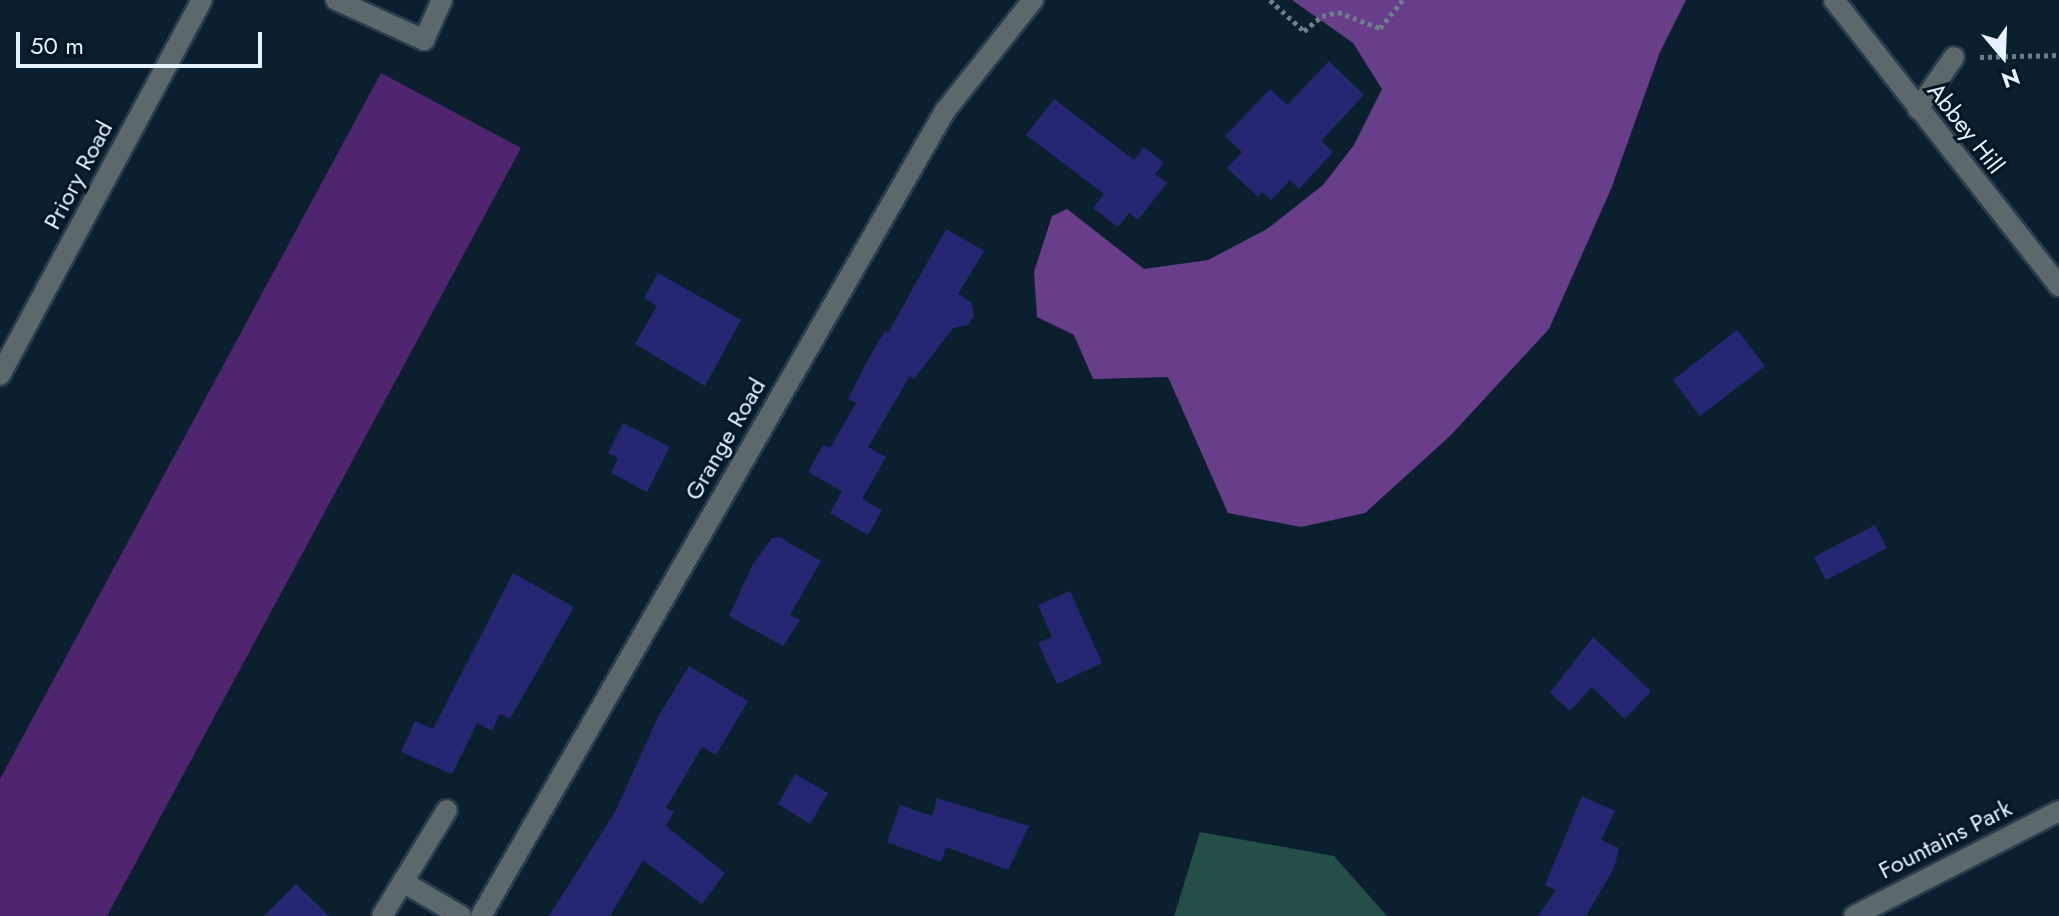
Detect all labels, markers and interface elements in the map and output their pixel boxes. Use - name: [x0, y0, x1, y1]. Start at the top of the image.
- scale bar: [20, 16, 266, 66]
- north arrow: [1963, 16, 2043, 96]
- text: 50 m: [30, 28, 84, 63]
- text: N: [1997, 61, 2024, 97]
- street label: Abbey Hill: [1922, 77, 2010, 179]
- street label: Priory Road: [37, 116, 119, 234]
- street label: Grange Road: [679, 373, 771, 505]
- street label: Fountains Park: [1874, 793, 2016, 885]

